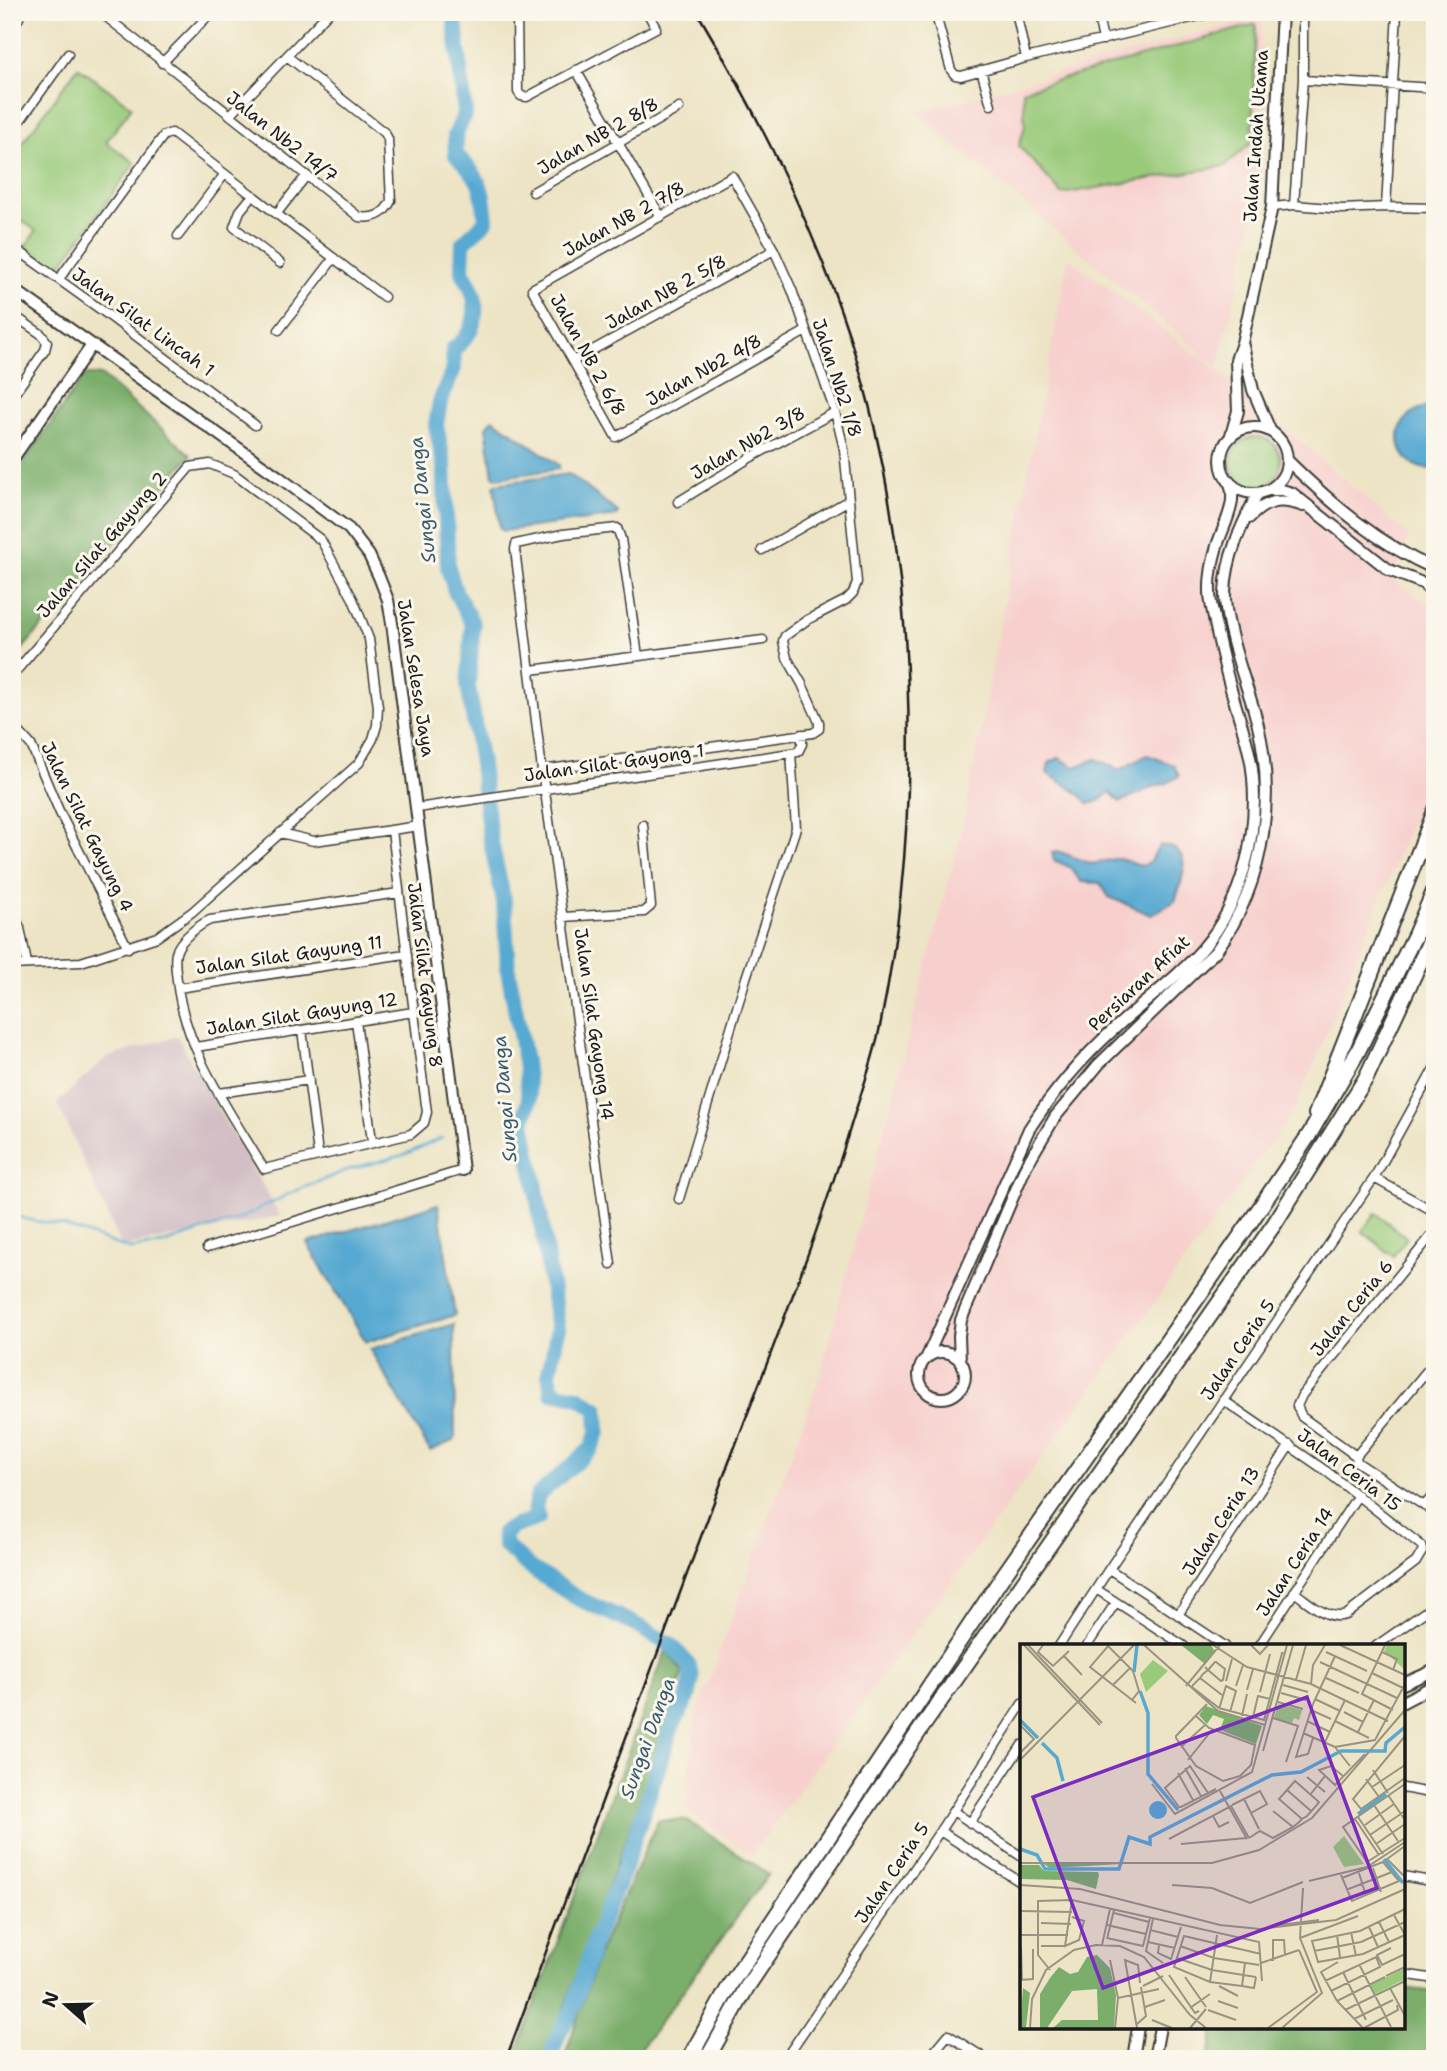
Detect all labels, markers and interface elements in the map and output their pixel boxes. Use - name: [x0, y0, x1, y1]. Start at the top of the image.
- street label: Jalan Indah Utama: [1238, 49, 1274, 223]
- street label: Jalan Nb2 14/7: [221, 86, 343, 188]
- street label: Jalan NB 2 8/8: [533, 92, 663, 180]
- street label: Jalan NB 2 7/8: [559, 176, 689, 262]
- street label: Jalan NB 2 5/8: [601, 249, 731, 335]
- street label: Jalan Silat Lincah 1: [67, 262, 219, 382]
- street label: Jalan NB 2 6/8: [545, 290, 631, 420]
- street label: Jalan Nb2 1/8: [807, 316, 867, 440]
- street label: Jalan Nb2 4/8: [642, 328, 766, 412]
- street label: Jalan Nb2 3/8: [686, 401, 810, 485]
- water label: Sungai Danga: [403, 435, 442, 565]
- street label: Jalan Silat Gayung 2: [32, 467, 172, 623]
- street label: Jalan Selesa Jaya: [392, 597, 440, 759]
- street label: Jalan Silat Gayung 4: [35, 738, 139, 916]
- street label: Jalan Silat Gayong 1: [522, 738, 706, 788]
- street label: Jalan Silat Gayung 8: [402, 881, 448, 1069]
- street label: Jalan Silat Gayong 14: [569, 926, 619, 1122]
- street label: Jalan Silat Gayung 11: [194, 930, 384, 980]
- street label: Persiaran Afiat: [1083, 930, 1195, 1036]
- street label: Jalan Silat Gayung 12: [205, 987, 399, 1041]
- water label: Sungai Danga: [486, 1034, 523, 1163]
- street label: Jalan Ceria 6: [1305, 1254, 1399, 1362]
- street label: Jalan Ceria 5: [1195, 1295, 1281, 1405]
- street label: Jalan Ceria 15: [1292, 1423, 1406, 1517]
- street label: Jalan Ceria 13: [1177, 1462, 1265, 1580]
- street label: Jalan Ceria 14: [1251, 1503, 1339, 1621]
- inset map: [1020, 1644, 1405, 2029]
- water label: Sungai Danga: [614, 1674, 681, 1802]
- street label: Jalan Ceria 5: [849, 1818, 935, 1928]
- north arrow: [32, 1969, 102, 2039]
- text: N: [36, 1988, 65, 2011]

